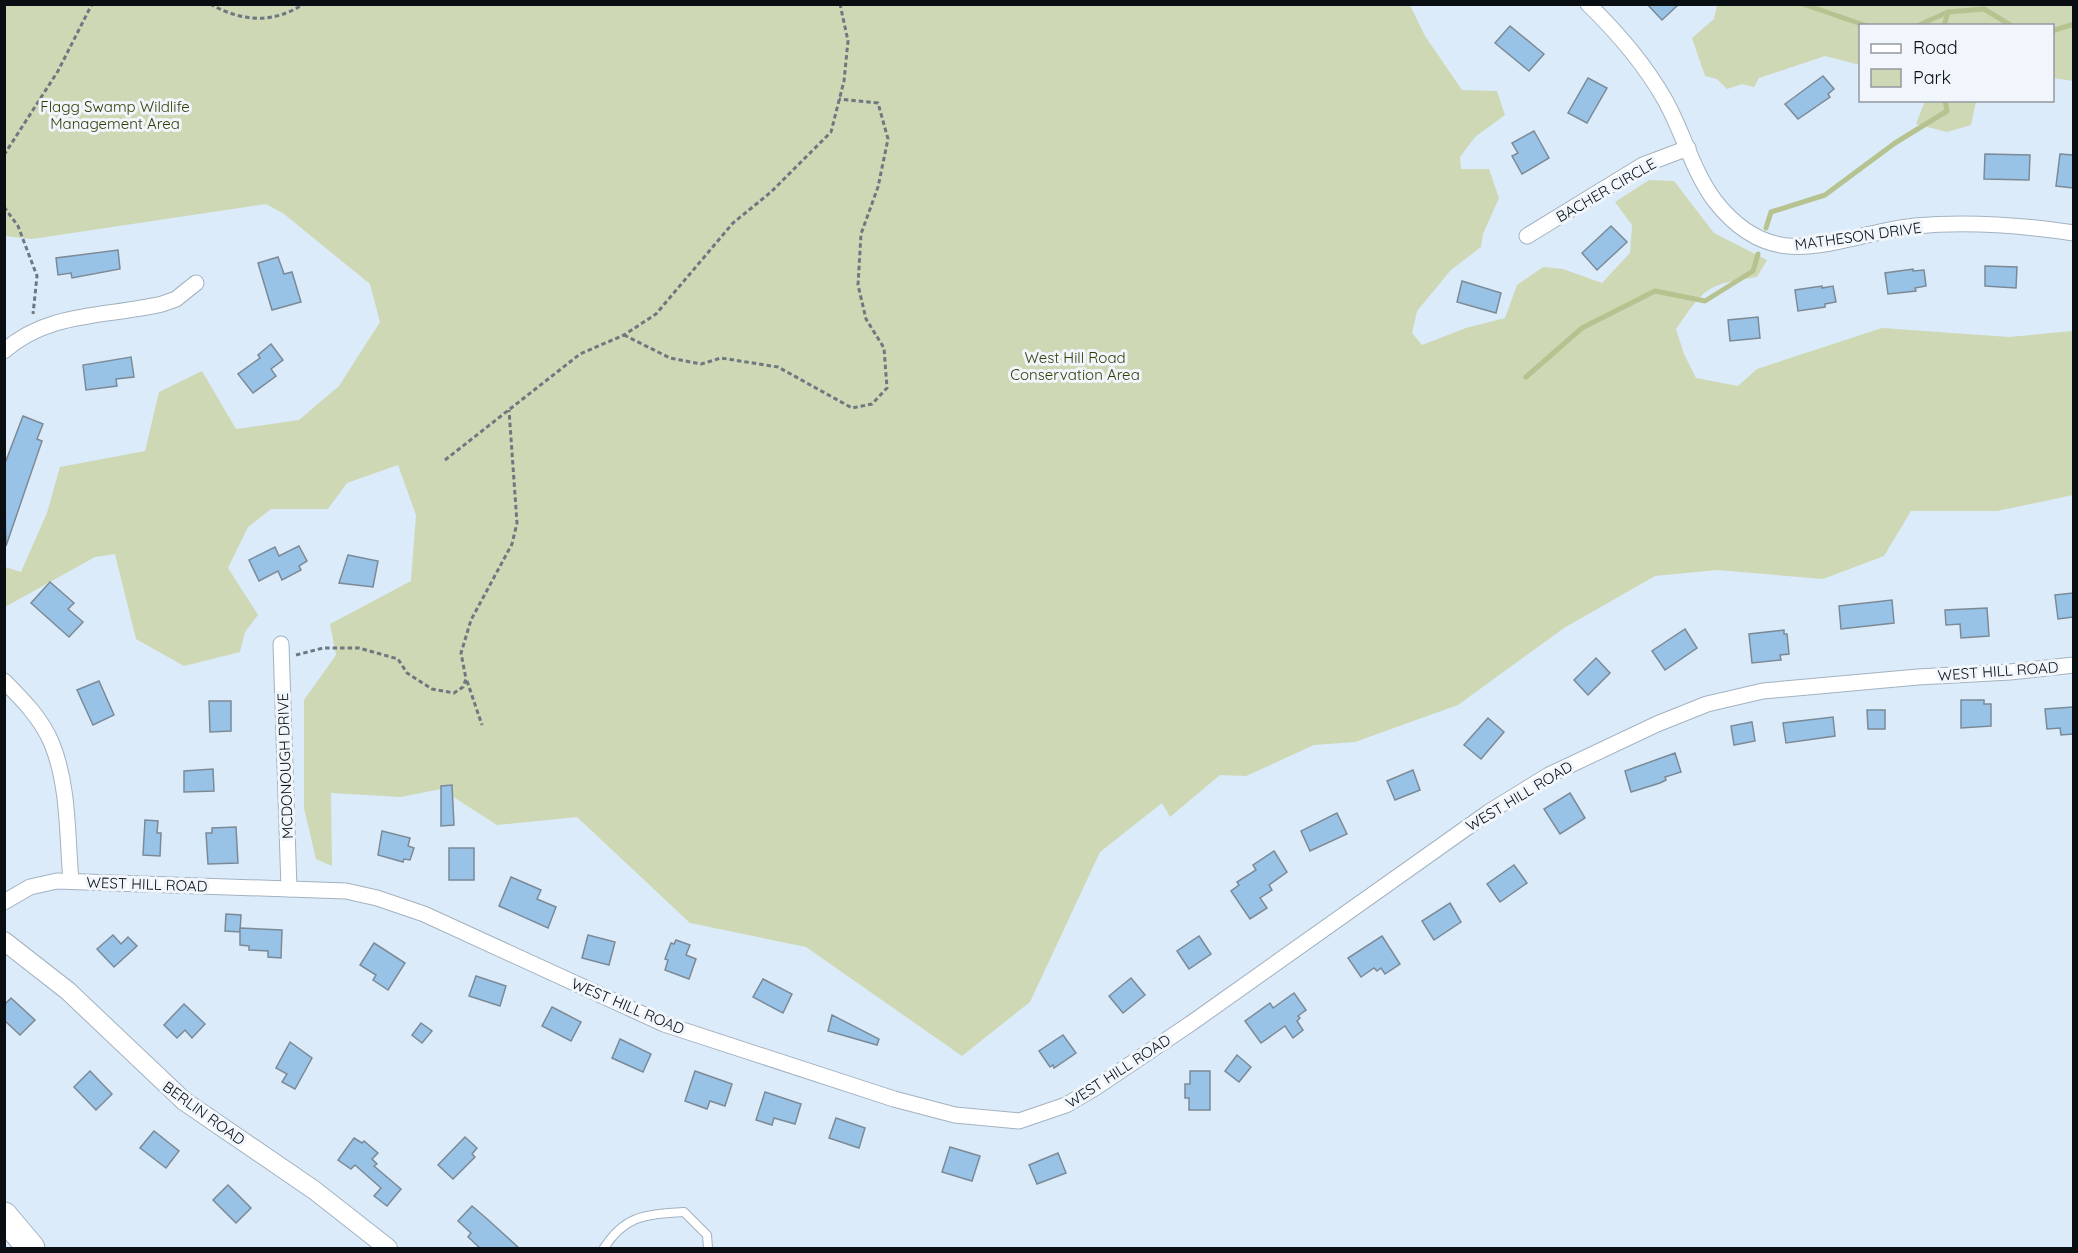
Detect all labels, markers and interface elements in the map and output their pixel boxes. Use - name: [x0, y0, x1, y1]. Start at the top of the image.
- legend: [1859, 24, 2054, 102]
- text: Road: [1913, 36, 1958, 59]
- text: Park: [1913, 66, 1951, 89]
- park label: Flagg Swamp Wildlife Management Area: [40, 97, 190, 133]
- street label: BACHER CIRCLE: [1553, 154, 1659, 226]
- street label: MATHESON DRIVE: [1793, 218, 1923, 254]
- park label: West Hill Road Conservation Area: [1010, 348, 1140, 384]
- street label: WEST HILL ROAD: [1937, 657, 2059, 685]
- street label: MCDONOUGH DRIVE: [273, 693, 297, 839]
- street label: WEST HILL ROAD: [1462, 757, 1576, 835]
- street label: WEST HILL ROAD: [86, 872, 208, 896]
- street label: WEST HILL ROAD: [569, 974, 688, 1038]
- street label: WEST HILL ROAD: [1062, 1030, 1174, 1112]
- street label: BERLIN ROAD: [159, 1077, 249, 1149]

